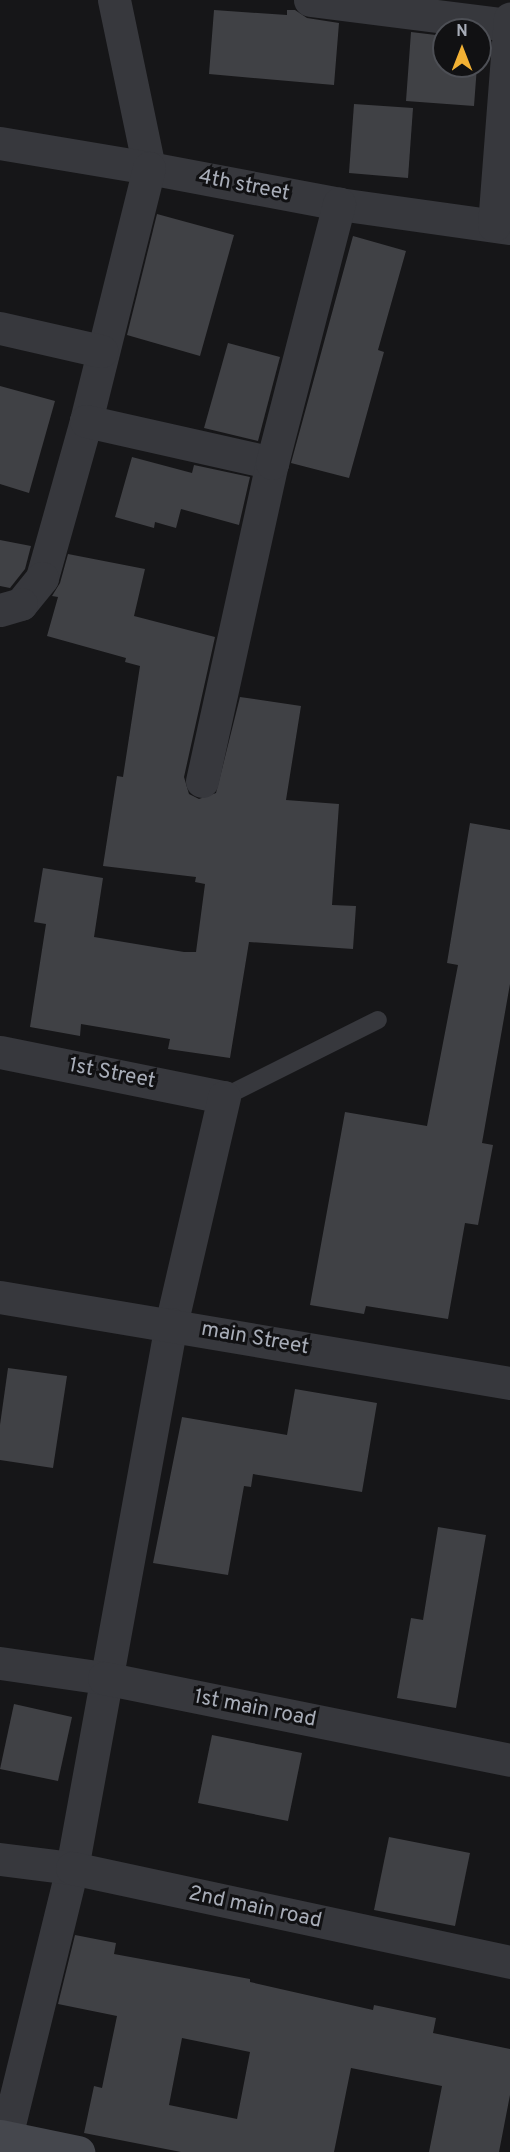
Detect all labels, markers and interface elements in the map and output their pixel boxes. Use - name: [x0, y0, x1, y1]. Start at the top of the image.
- north arrow: [432, 18, 492, 78]
- text: N: [456, 22, 468, 42]
- street label: 4th street: [196, 165, 292, 207]
- street label: 1st Street: [67, 1053, 157, 1095]
- street label: main Street: [199, 1317, 311, 1361]
- street label: 1st main road: [192, 1685, 318, 1733]
- street label: 2nd main road: [186, 1882, 324, 1934]

